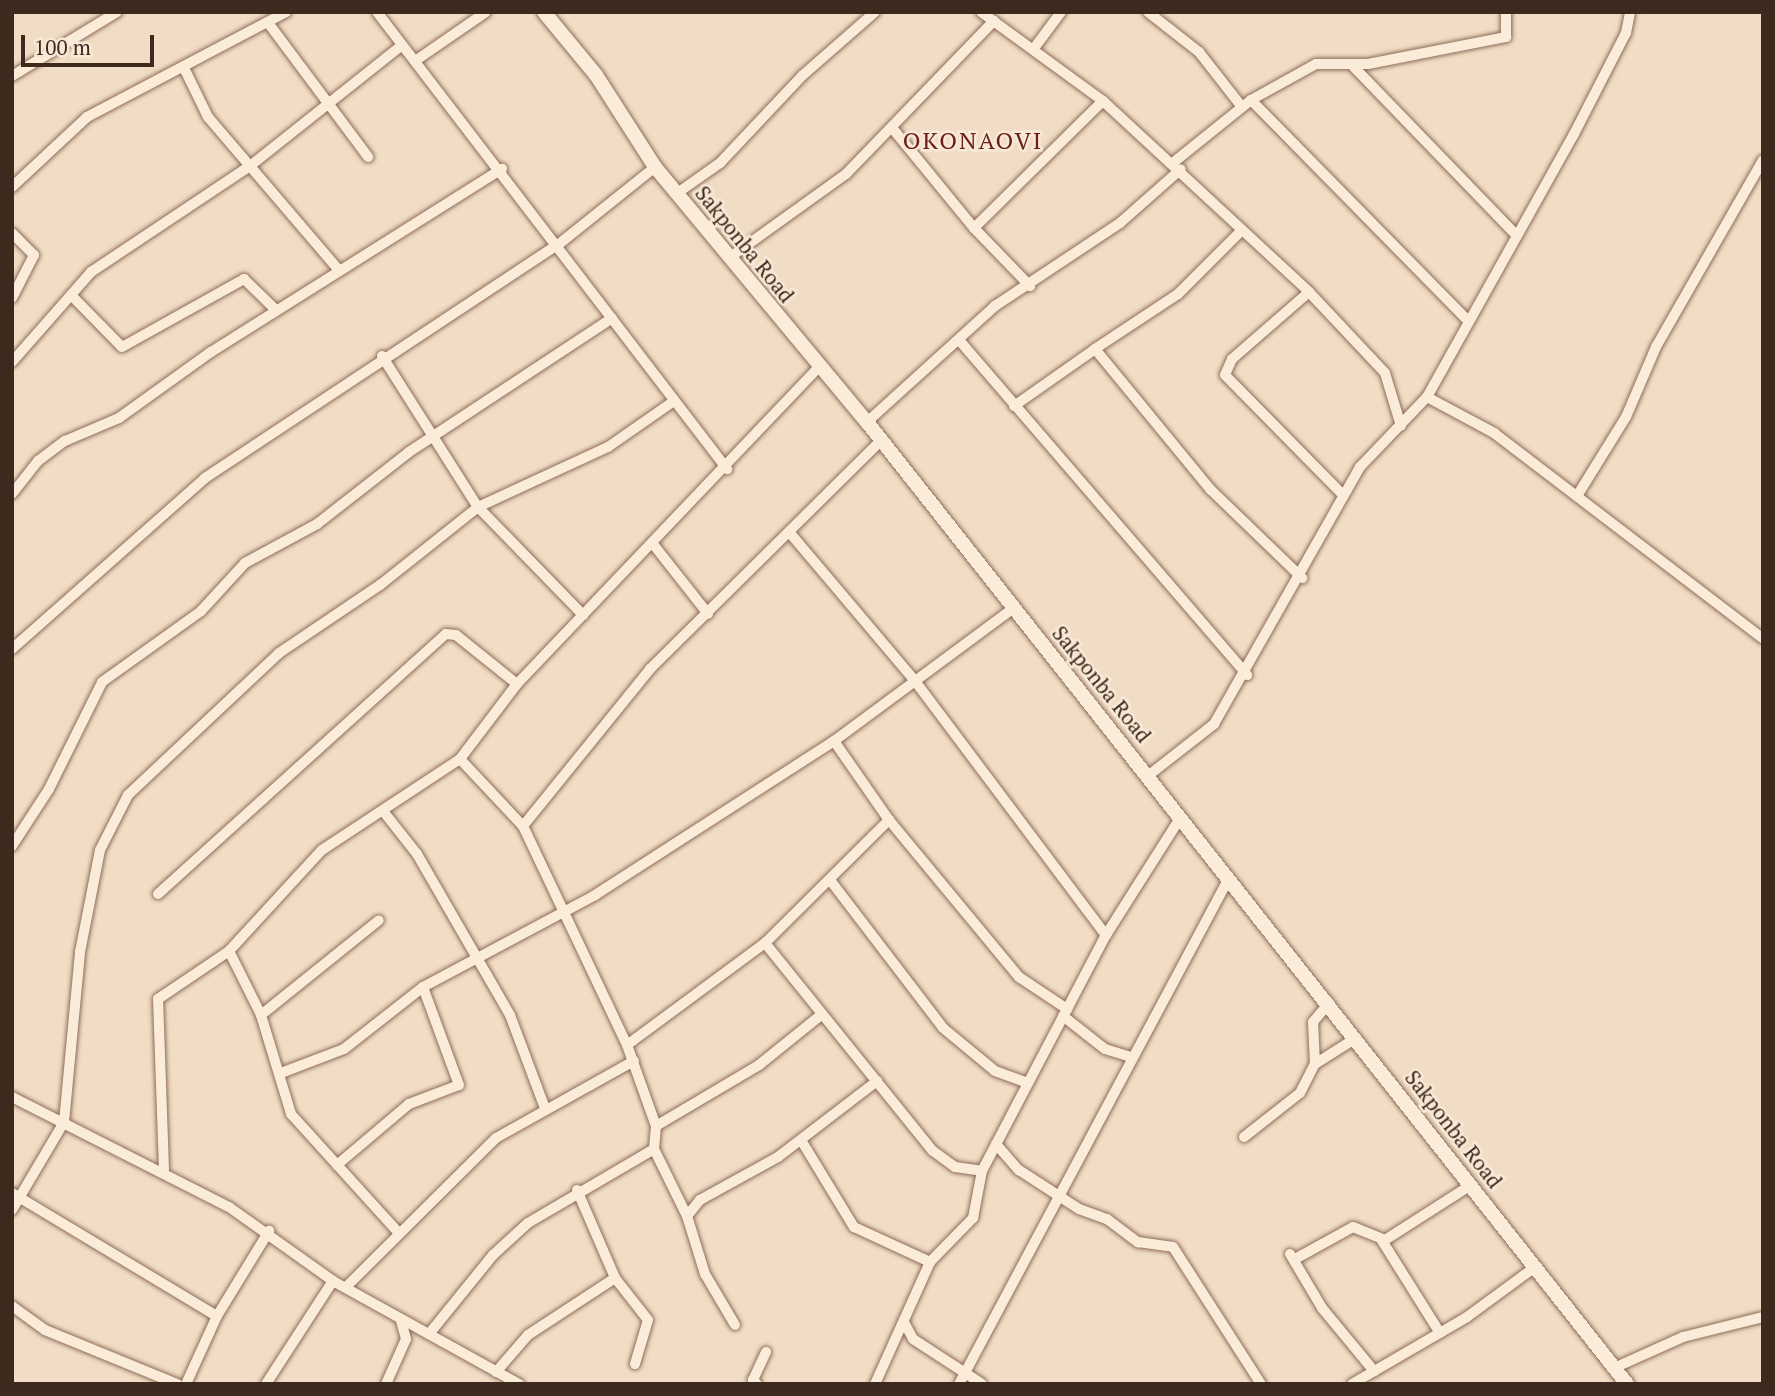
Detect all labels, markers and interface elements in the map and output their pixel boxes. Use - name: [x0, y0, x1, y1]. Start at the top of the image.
- scale bar: [24, 21, 158, 65]
- text: 100 m: [34, 33, 91, 61]
- district label: OKONAOVI: [904, 127, 1042, 155]
- street label: Sakponba Road: [690, 181, 800, 307]
- street label: Sakponba Road: [1047, 621, 1157, 747]
- street label: Sakponba Road: [1400, 1065, 1508, 1193]

